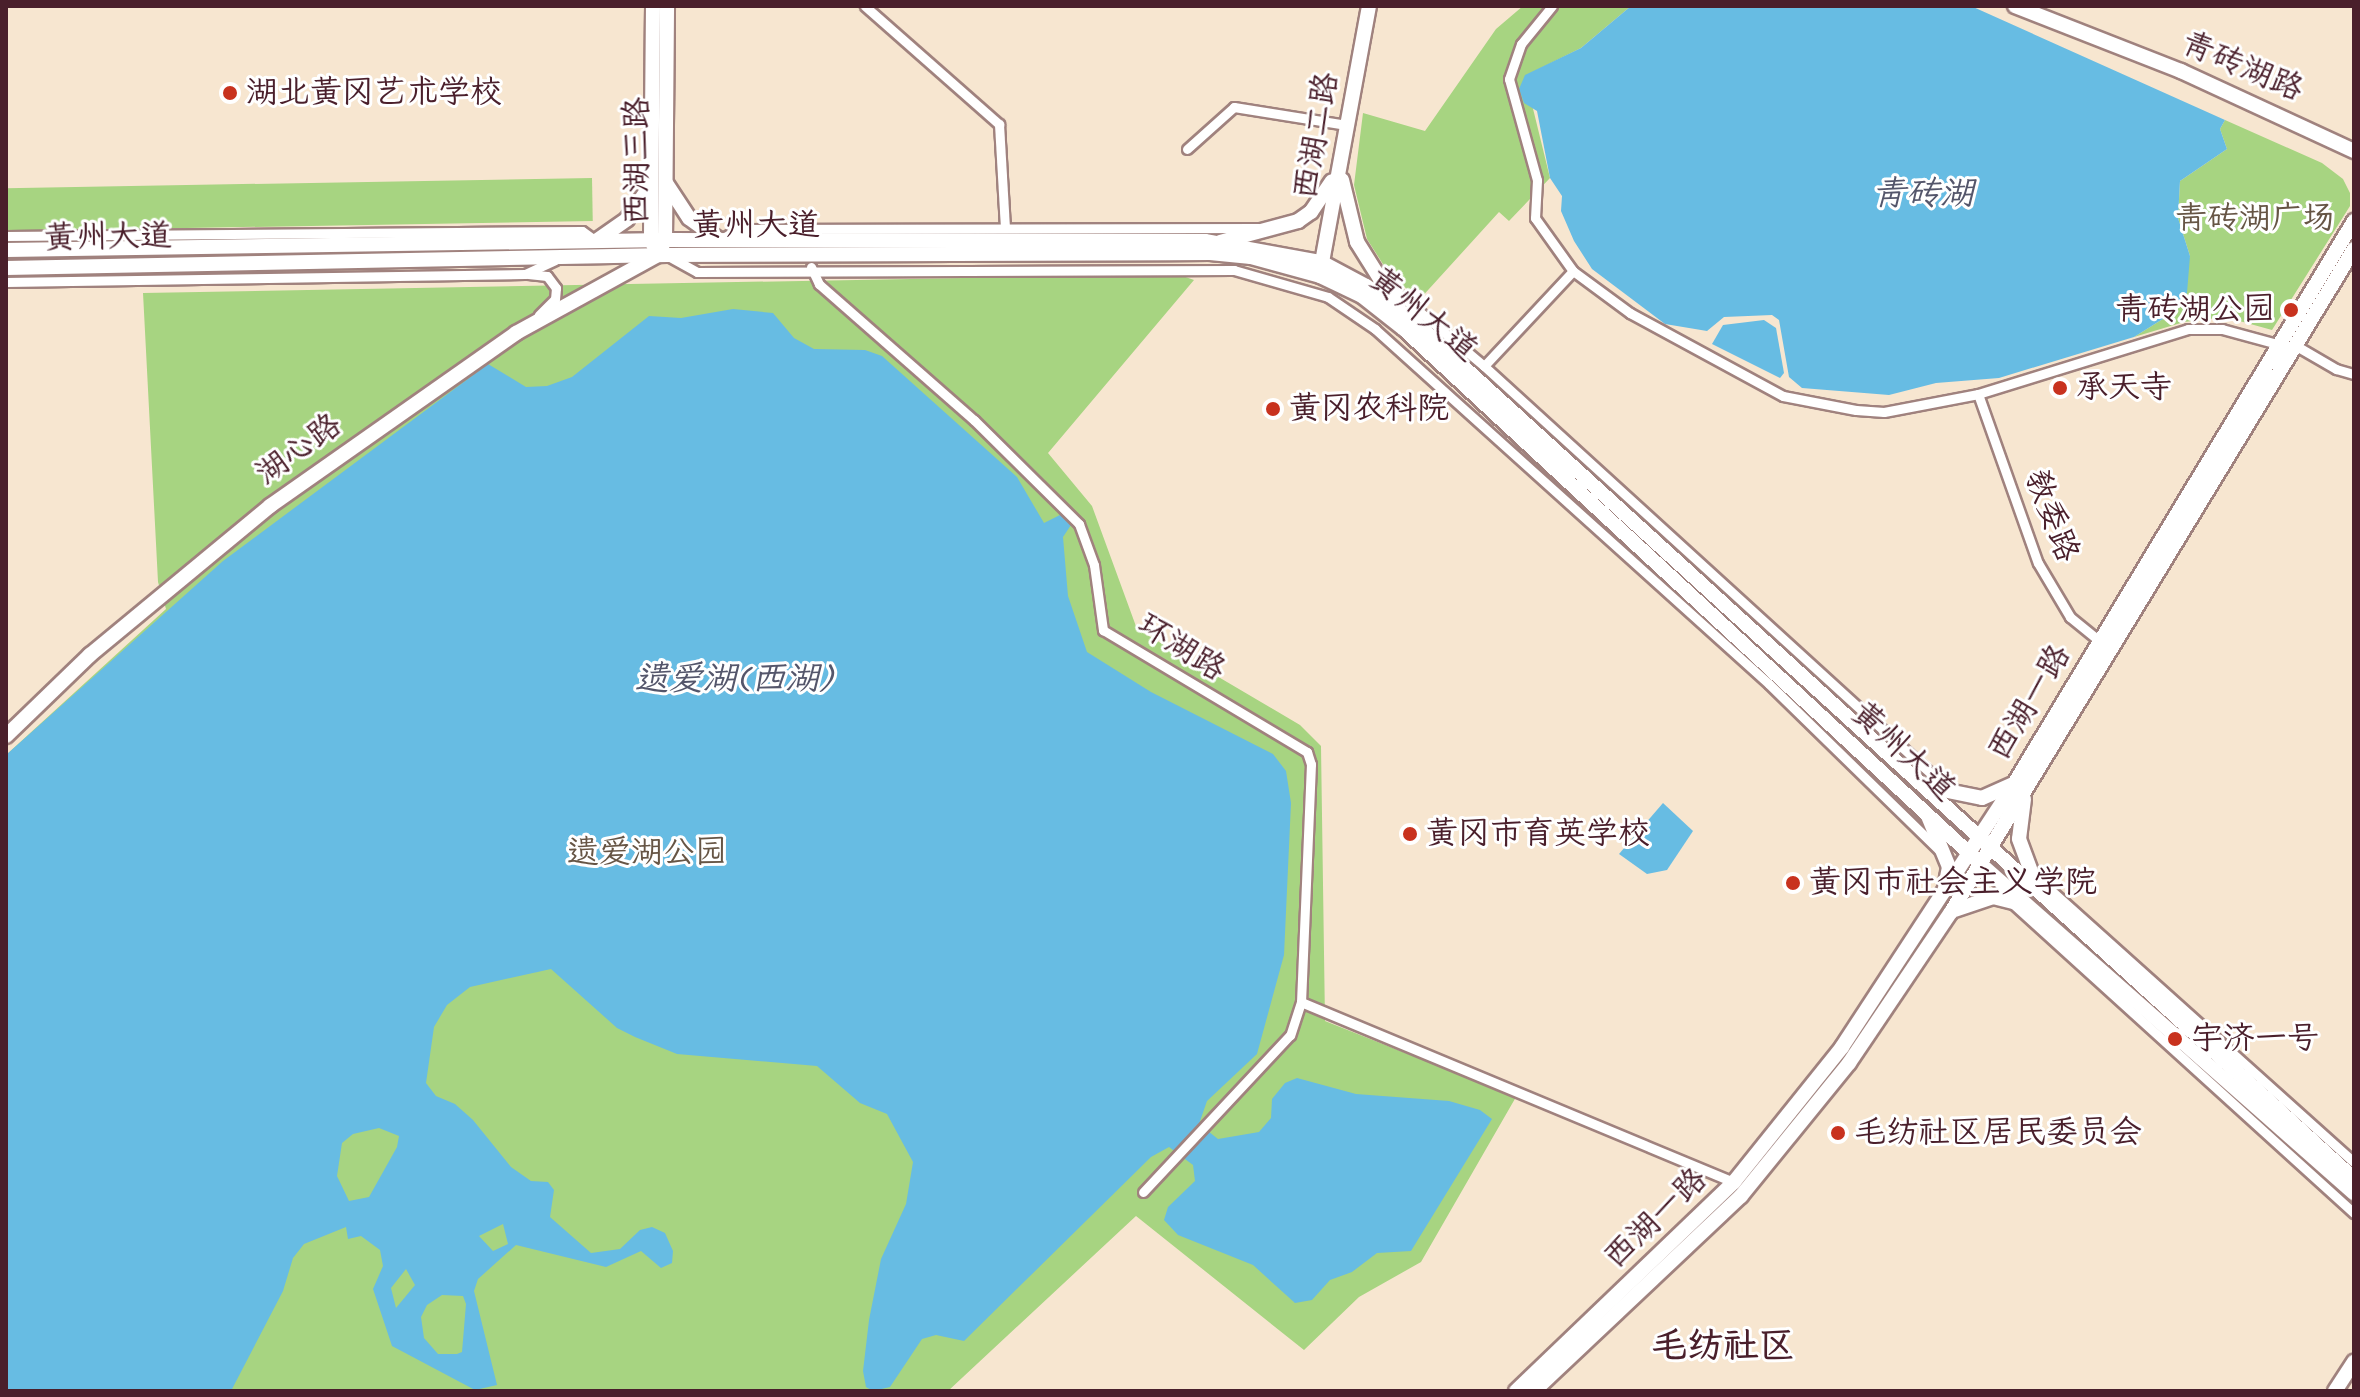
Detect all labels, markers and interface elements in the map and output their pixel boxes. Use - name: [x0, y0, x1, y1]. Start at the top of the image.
- street label: 青砖湖路: [2176, 24, 2308, 110]
- street label: 西湖二路: [1287, 70, 1347, 202]
- place label: 湖北黄冈艺术学校: [246, 74, 502, 112]
- marker: 湖北黄冈艺术学校: [221, 84, 239, 102]
- street label: 西湖三路: [619, 97, 657, 225]
- water label: 青砖湖: [1872, 175, 1974, 215]
- park label: 青砖湖广场: [2175, 200, 2335, 238]
- street label: 黄州大道: [692, 207, 820, 245]
- street label: 黄州大道: [44, 218, 172, 258]
- street label: 黄州大道: [1361, 260, 1485, 370]
- place label: 青砖湖公园: [2115, 291, 2275, 329]
- marker: 青砖湖公园: [2282, 301, 2300, 319]
- place label: 承天寺: [2076, 369, 2172, 407]
- marker: 承天寺: [2051, 379, 2069, 397]
- place label: 黄冈农科院: [1289, 390, 1449, 428]
- marker: 黄冈农科院: [1264, 400, 1282, 418]
- street label: 湖心路: [249, 406, 349, 494]
- street label: 教委路: [2016, 464, 2086, 568]
- street label: 环湖路: [1130, 606, 1232, 690]
- street label: 西湖一路: [1981, 638, 2079, 768]
- water label: 遗爱湖(西湖): [635, 660, 831, 700]
- street label: 黄州大道: [1843, 694, 1963, 810]
- place label: 黄冈市育英学校: [1426, 815, 1650, 853]
- marker: 黄冈市育英学校: [1401, 825, 1419, 843]
- park label: 遗爱湖公园: [567, 834, 727, 872]
- place label: 黄冈市社会主义学院: [1809, 864, 2097, 902]
- marker: 黄冈市社会主义学院: [1784, 874, 1802, 892]
- place label: 宇济一号: [2191, 1020, 2319, 1058]
- marker: 宇济一号: [2166, 1030, 2184, 1048]
- place label: 毛纺社区居民委员会: [1854, 1114, 2142, 1152]
- marker: 毛纺社区居民委员会: [1829, 1124, 1847, 1142]
- street label: 西湖一路: [1597, 1161, 1715, 1277]
- district label: 毛纺社区: [1651, 1326, 1795, 1370]

